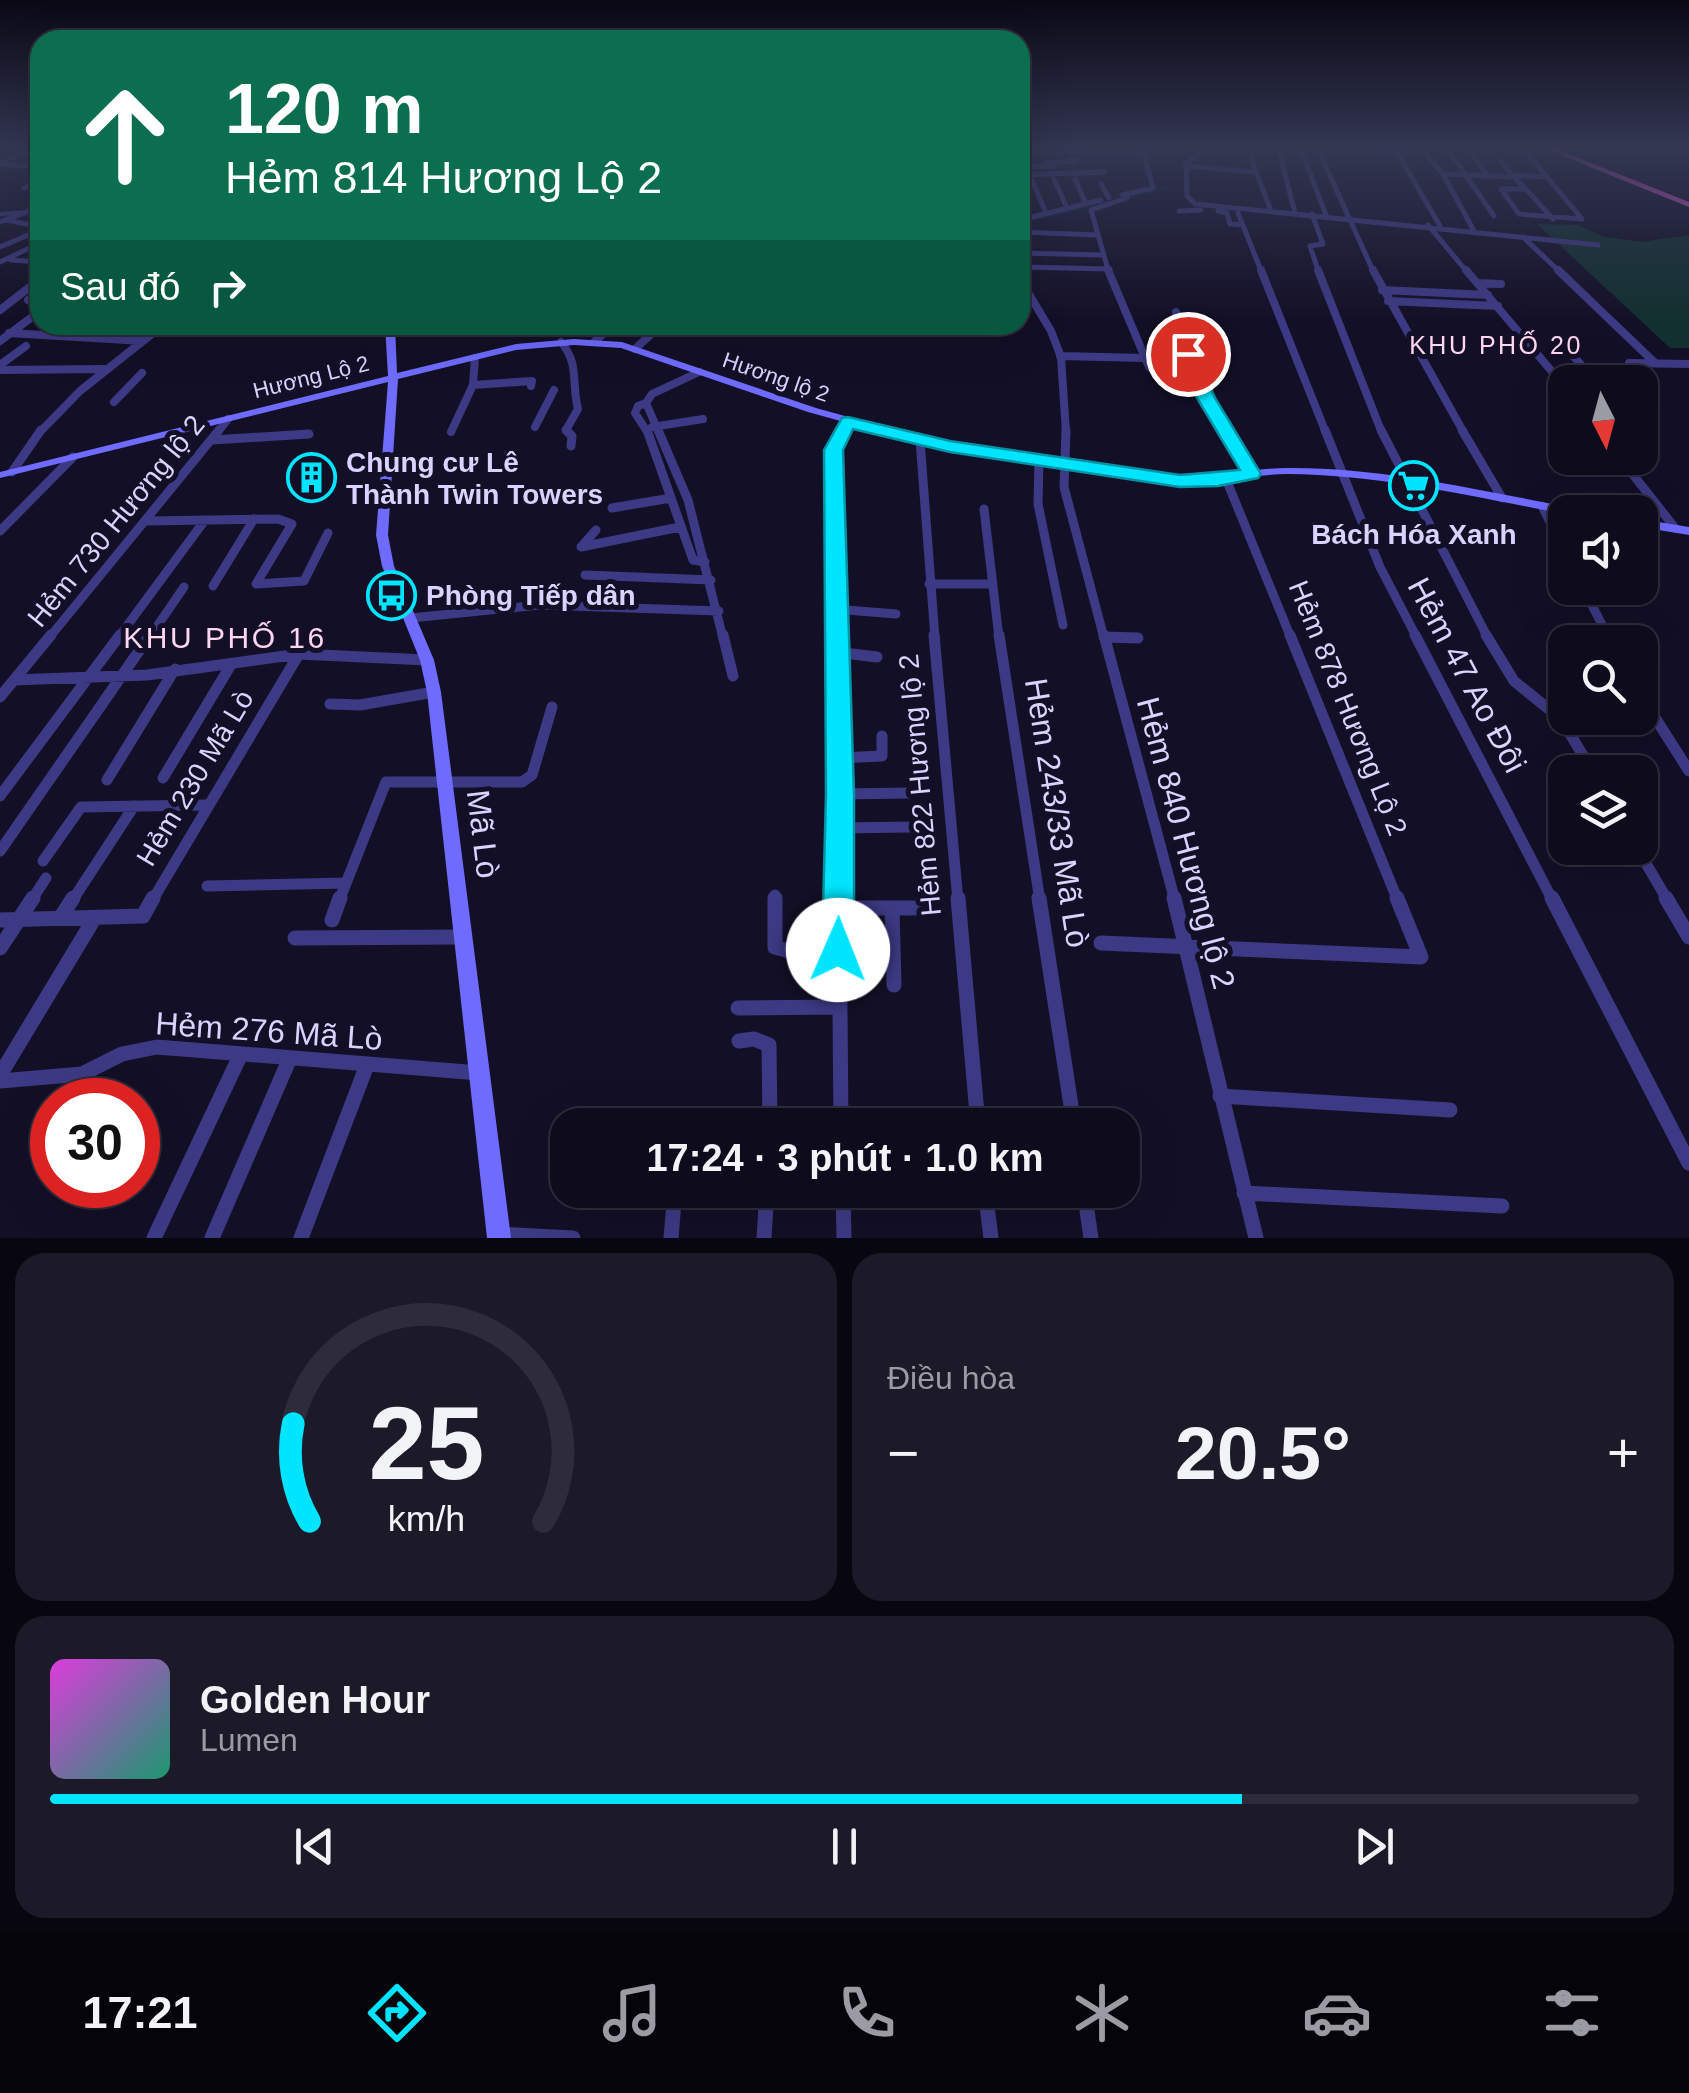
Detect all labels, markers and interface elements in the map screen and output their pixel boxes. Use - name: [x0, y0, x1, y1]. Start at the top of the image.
- icon: ahead: [60, 70, 190, 200]
- text: 120 m: [225, 70, 423, 148]
- text: Hẻm 814 Hương Lộ 2: [225, 152, 662, 203]
- icon: right: [200, 260, 255, 315]
- text: Sau đó: [60, 266, 180, 308]
- pin: [1146, 312, 1231, 397]
- icon: arrive: [1161, 327, 1216, 382]
- district label: KHU PHỐ 20: [1409, 330, 1583, 359]
- street label: Hương lộ 2: [719, 347, 833, 407]
- street label: Hương Lộ 2: [251, 351, 371, 403]
- north arrow: [1548, 365, 1658, 475]
- map controls: [1548, 365, 1658, 865]
- street label: Hẻm 730 Hương lộ 2: [21, 409, 211, 633]
- place label: Chung cư Lê Thành Twin Towers: [346, 447, 603, 510]
- building icon: Chung cư Lê Thành Twin Towers: [285, 452, 337, 504]
- supermarket icon: Bách Hóa Xanh: [1388, 460, 1440, 512]
- button: sound: [1548, 495, 1658, 605]
- place label: Bách Hóa Xanh: [1311, 519, 1517, 550]
- bus stop icon: Phòng Tiếp dân: [365, 569, 417, 621]
- street label: Hẻm 47 Ao Đôi: [1401, 572, 1533, 778]
- street label: Hẻm 878 Hương Lộ 2: [1283, 576, 1413, 840]
- place label: Phòng Tiếp dân: [426, 580, 635, 611]
- district label: KHU PHỐ 16: [123, 621, 327, 654]
- button: search: [1548, 625, 1658, 735]
- street label: Hẻm 822 Hương lộ 2: [893, 653, 947, 917]
- street label: Hẻm 243/33 Mã Lò: [1018, 676, 1096, 950]
- street label: Hẻm 230 Mã Lò: [130, 685, 260, 871]
- street label: Hẻm 840 Hương lộ 2: [1130, 693, 1242, 993]
- button: layers: [1548, 755, 1658, 865]
- street label: Mã Lò: [460, 788, 506, 880]
- position arrow: [786, 898, 890, 1002]
- street label: Hẻm 276 Mã Lò: [154, 1005, 384, 1057]
- speed limit sign: 30: [30, 1078, 160, 1208]
- text: 17:24 · 3 phút · 1.0 km: [646, 1137, 1044, 1179]
- text: Điều hòa: [887, 1360, 1015, 1396]
- text: 25: [368, 1385, 484, 1501]
- text: 20.5°: [1175, 1411, 1351, 1495]
- text: −: [887, 1422, 919, 1484]
- text: +: [1607, 1422, 1639, 1484]
- text: km/h: [387, 1499, 465, 1539]
- text: Golden Hour: [200, 1679, 430, 1721]
- text: Lumen: [200, 1722, 298, 1758]
- icon: previous: [287, 1819, 342, 1874]
- icon: pause: [817, 1819, 872, 1874]
- icon: next: [1347, 1819, 1402, 1874]
- icon: directions: [362, 1978, 432, 2048]
- icon: music: [597, 1978, 667, 2048]
- icon: phone: [832, 1978, 902, 2048]
- icon: climate: [1067, 1978, 1137, 2048]
- icon: car: [1302, 1978, 1372, 2048]
- icon: filters: [1537, 1978, 1607, 2048]
- text: 17:21: [82, 1987, 198, 2038]

